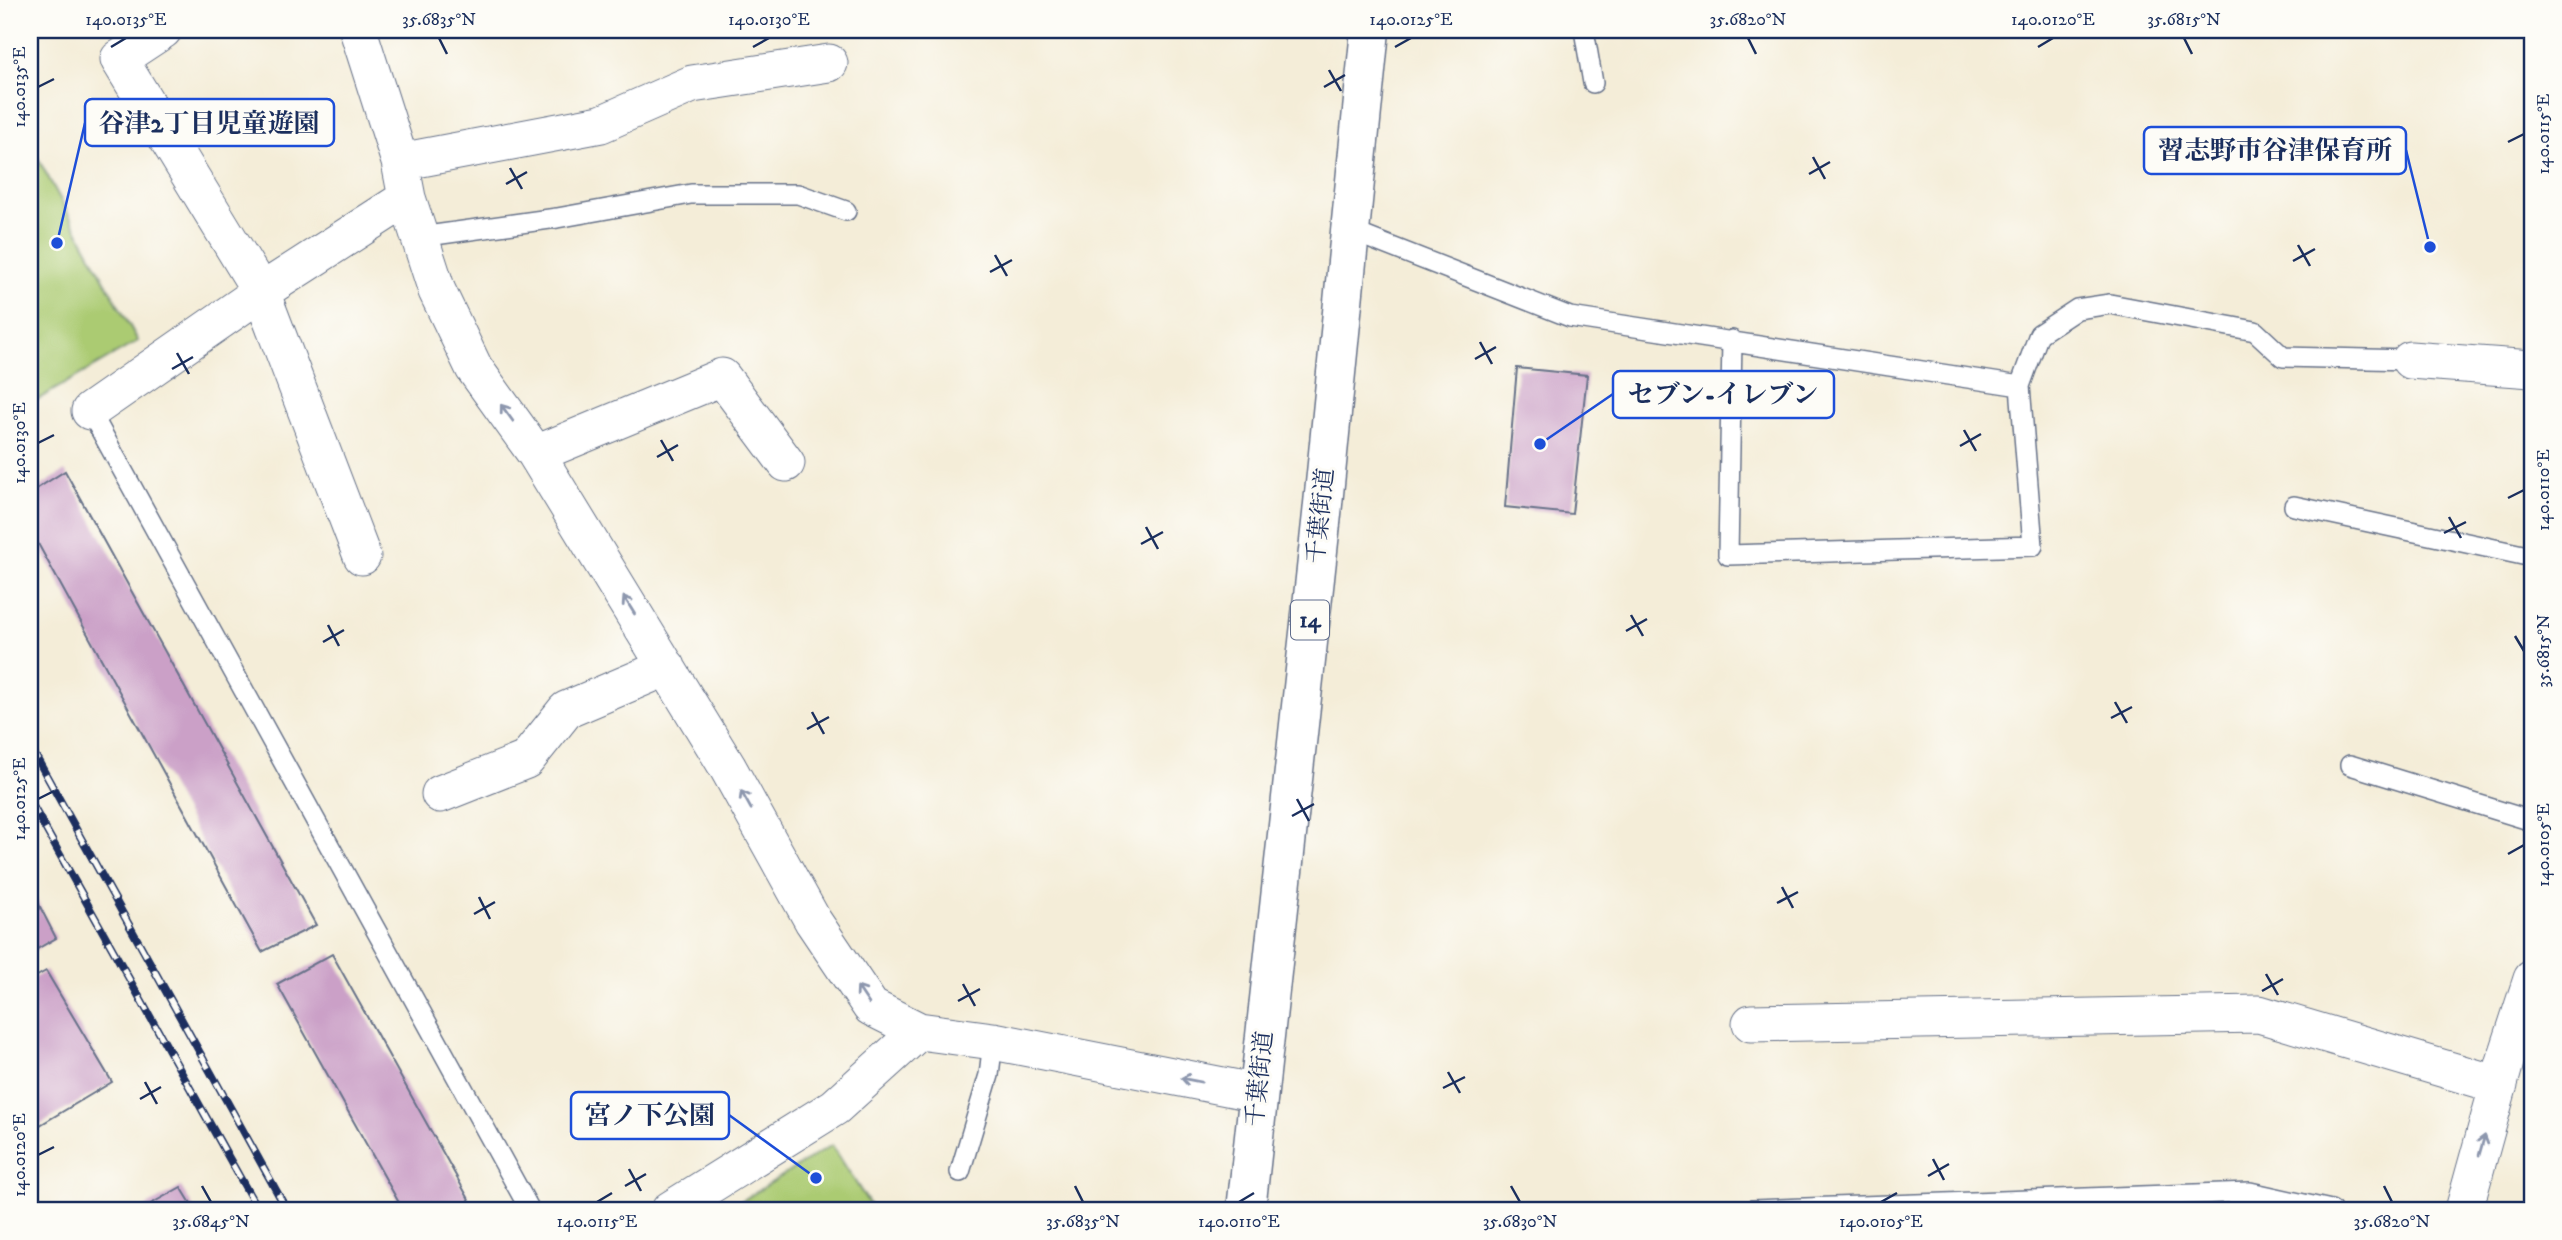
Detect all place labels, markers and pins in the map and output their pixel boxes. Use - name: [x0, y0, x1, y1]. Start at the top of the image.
- callout: 谷津2丁目児童遊園: [85, 99, 334, 146]
- callout: 習志野市谷津保育所: [2144, 127, 2406, 174]
- callout: セブン-イレブン: [1613, 371, 1834, 418]
- callout: 宮ノ下公園: [571, 1092, 729, 1139]

